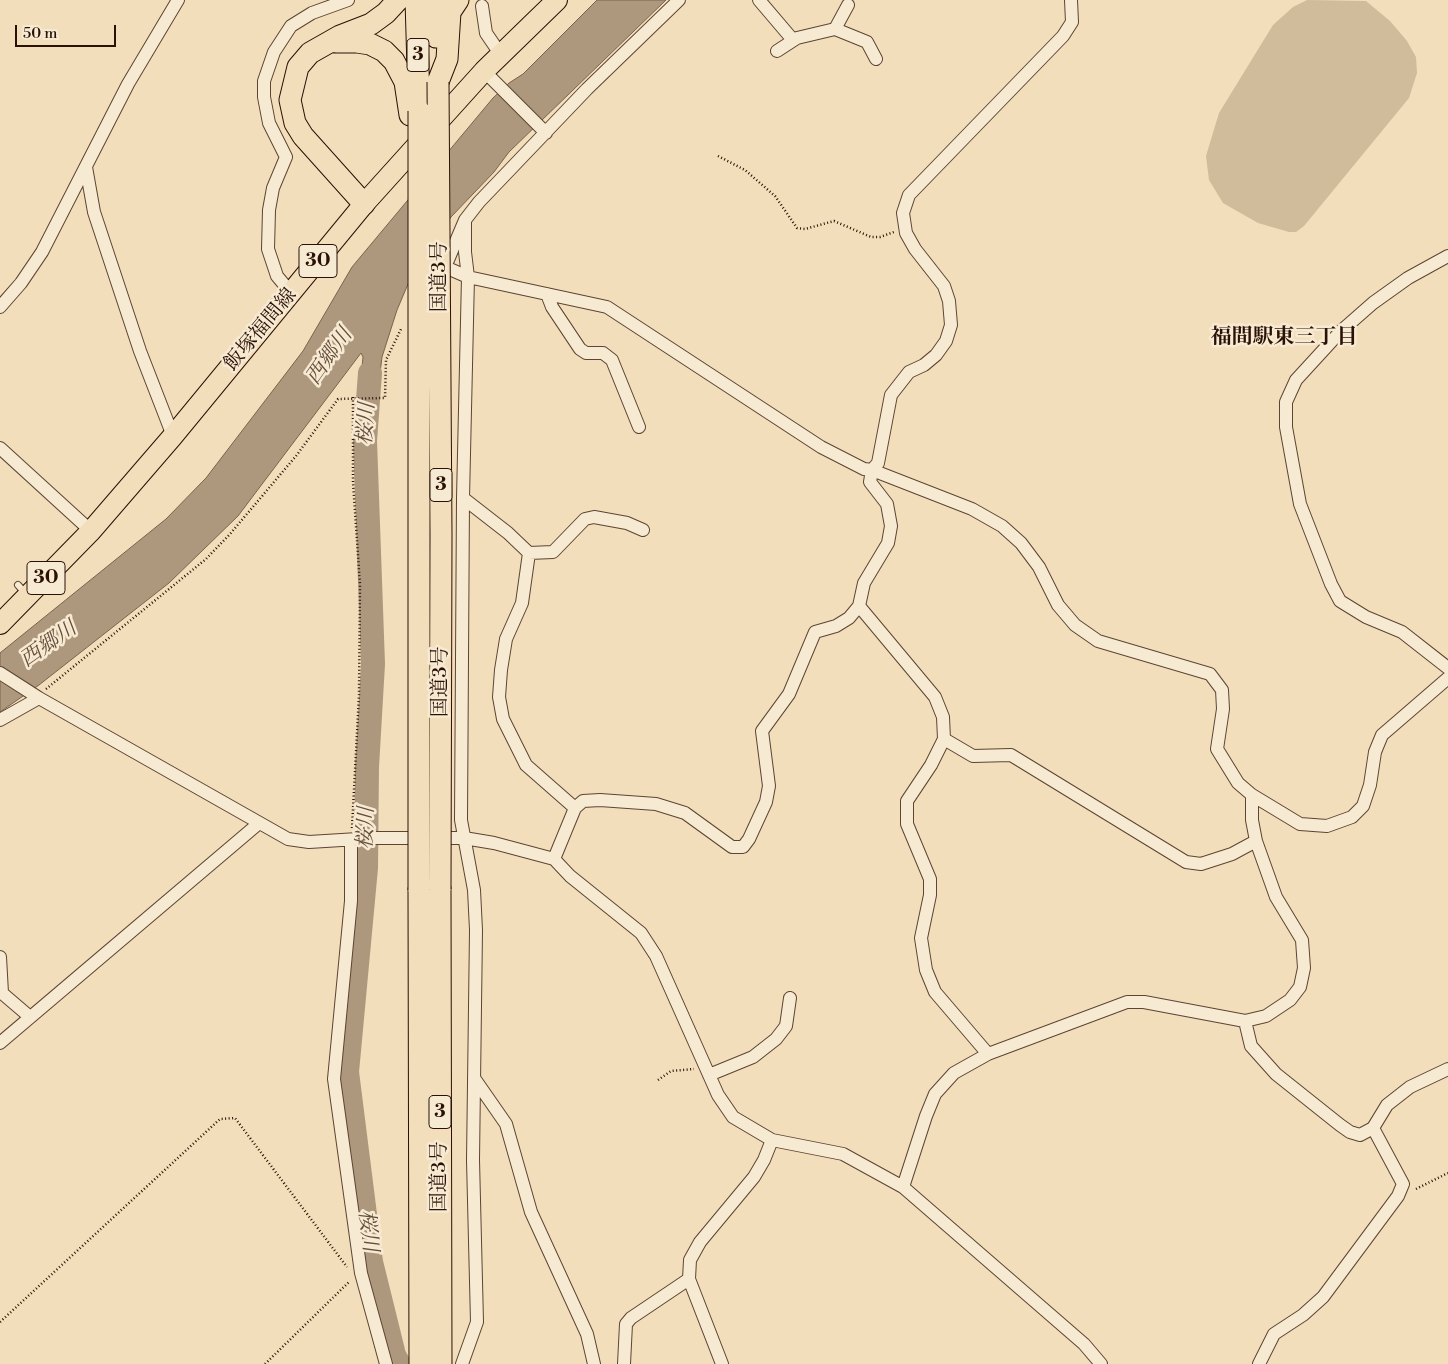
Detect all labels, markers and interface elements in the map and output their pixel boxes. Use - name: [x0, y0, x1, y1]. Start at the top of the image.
- scale bar: [18, 15, 119, 47]
- text: 50 m: [23, 24, 57, 43]
- road number: 3: [407, 38, 429, 72]
- street label: 国道3号: [428, 241, 452, 313]
- road number: 30: [299, 245, 337, 278]
- street label: 飯塚福間線: [220, 284, 302, 376]
- water label: 西郷川: [302, 324, 358, 390]
- district label: 福間駅東三丁目: [1211, 325, 1357, 351]
- water label: 桜川: [353, 402, 381, 446]
- road number: 3: [430, 468, 452, 502]
- road number: 30: [27, 562, 65, 594]
- water label: 西郷川: [16, 617, 82, 673]
- street label: 国道3号: [429, 646, 453, 718]
- water label: 桜川: [354, 807, 380, 849]
- road number: 3: [429, 1096, 451, 1128]
- street label: 国道3号: [428, 1141, 452, 1213]
- water label: 桜川: [352, 1209, 382, 1253]

